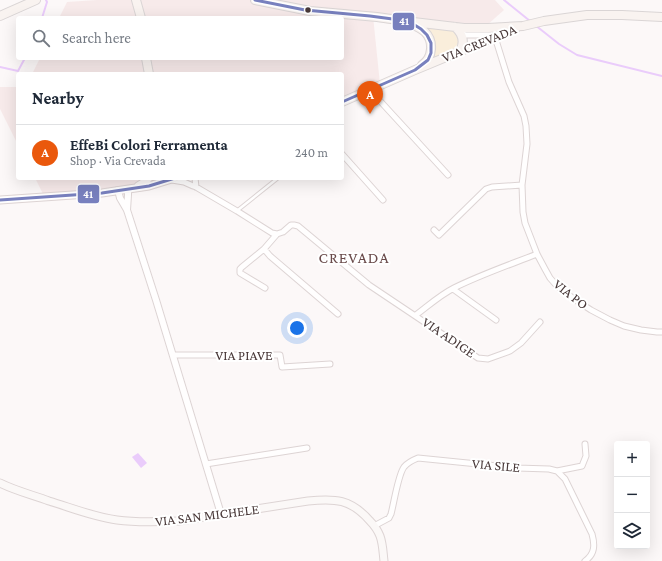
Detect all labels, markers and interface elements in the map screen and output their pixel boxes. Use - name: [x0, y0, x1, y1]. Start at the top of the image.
- unlabelled marker: [303, 5, 313, 15]
- line badge: 41: [392, 12, 415, 31]
- text: 41: [399, 15, 409, 27]
- search box: [16, 16, 344, 60]
- street label: VIA CREVADA: [439, 21, 519, 65]
- icon: search: [30, 27, 52, 49]
- text: Search here: [62, 30, 131, 46]
- pin: A: [357, 81, 383, 114]
- text: Nearby: [32, 89, 84, 108]
- text: EffeBi Colori Ferramenta: [70, 137, 228, 153]
- text: A: [41, 145, 49, 160]
- text: 240 m: [295, 145, 328, 160]
- text: Shop · Via Crevada: [70, 153, 166, 168]
- line badge: 41: [77, 184, 100, 204]
- text: 41: [83, 188, 93, 200]
- district label: CREVADA: [318, 249, 390, 266]
- street label: VIA PO: [551, 276, 591, 312]
- street label: VIA ADIGE: [419, 313, 479, 361]
- your location: [287, 318, 307, 338]
- street label: VIA PIAVE: [215, 347, 273, 363]
- map controls: [614, 441, 650, 549]
- button: +: [614, 441, 650, 477]
- street label: VIA SILE: [471, 455, 521, 475]
- button: −: [614, 477, 650, 513]
- street label: VIA SAN MICHELE: [154, 501, 260, 529]
- button: layers: [614, 513, 650, 549]

